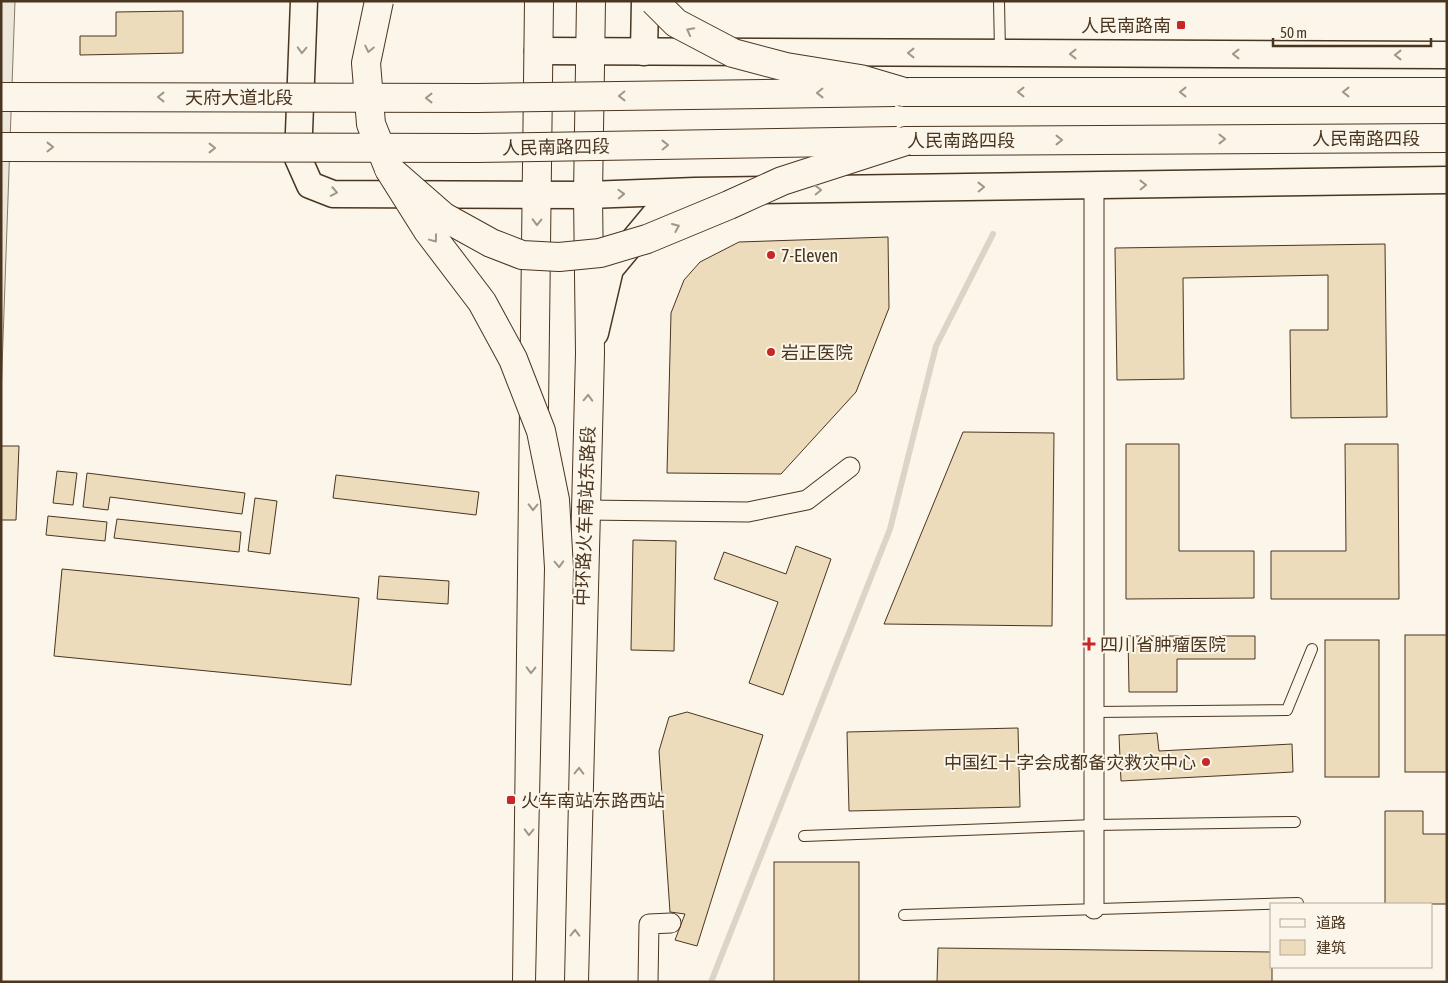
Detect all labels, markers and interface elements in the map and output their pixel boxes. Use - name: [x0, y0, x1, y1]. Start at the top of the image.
- place label: 人民南路南: [1081, 15, 1171, 36]
- scale bar: [1273, 15, 1430, 47]
- marker: 人民南路南: [1175, 19, 1187, 31]
- text: 50 m: [1280, 24, 1307, 41]
- one-way arrow: [686, 27, 695, 37]
- one-way arrow: [364, 45, 375, 53]
- one-way arrow: [297, 46, 307, 54]
- one-way arrow: [906, 48, 914, 58]
- one-way arrow: [1069, 49, 1076, 59]
- one-way arrow: [1231, 49, 1239, 59]
- one-way arrow: [1394, 50, 1402, 60]
- street label: 天府大道北段: [185, 87, 293, 108]
- one-way arrow: [1016, 87, 1024, 97]
- one-way arrow: [1179, 87, 1186, 97]
- one-way arrow: [1341, 87, 1349, 97]
- one-way arrow: [816, 88, 824, 98]
- one-way arrow: [618, 91, 626, 101]
- one-way arrow: [157, 92, 164, 102]
- one-way arrow: [424, 93, 432, 103]
- street label: 人民南路四段: [1312, 128, 1420, 149]
- street label: 人民南路四段: [907, 130, 1015, 151]
- one-way arrow: [1218, 134, 1226, 144]
- one-way arrow: [1056, 135, 1064, 145]
- street label: 人民南路四段: [502, 136, 610, 158]
- one-way arrow: [662, 140, 669, 150]
- one-way arrow: [46, 142, 54, 152]
- one-way arrow: [209, 143, 217, 153]
- one-way arrow: [1140, 180, 1147, 190]
- one-way arrow: [977, 182, 985, 193]
- one-way arrow: [814, 185, 822, 195]
- one-way arrow: [329, 187, 338, 197]
- one-way arrow: [617, 188, 625, 199]
- one-way arrow: [532, 219, 542, 227]
- one-way arrow: [671, 223, 680, 233]
- one-way arrow: [428, 234, 437, 243]
- place label: 7-Eleven: [781, 245, 838, 266]
- marker: 7-Eleven: [765, 249, 777, 261]
- place label: 岩正医院: [781, 342, 853, 363]
- marker: 岩正医院: [765, 346, 777, 358]
- one-way arrow: [583, 394, 594, 402]
- street label: 中环路火车南站东路段: [571, 426, 599, 606]
- one-way arrow: [528, 504, 538, 512]
- one-way arrow: [553, 560, 564, 568]
- place label: 四川省肿瘤医院: [1100, 634, 1226, 655]
- marker: 四川省肿瘤医院: [1082, 637, 1096, 651]
- one-way arrow: [526, 666, 536, 674]
- place label: 中国红十字会成都备灾救灾中心: [944, 752, 1196, 773]
- marker: 中国红十字会成都备灾救灾中心: [1200, 756, 1212, 768]
- one-way arrow: [573, 766, 584, 774]
- place label: 火车南站东路西站: [521, 790, 665, 811]
- marker: 火车南站东路西站: [505, 794, 517, 806]
- one-way arrow: [524, 829, 534, 837]
- legend: [1270, 903, 1433, 968]
- text: 道路: [1316, 914, 1346, 931]
- one-way arrow: [570, 929, 580, 936]
- text: 建筑: [1316, 939, 1346, 956]

